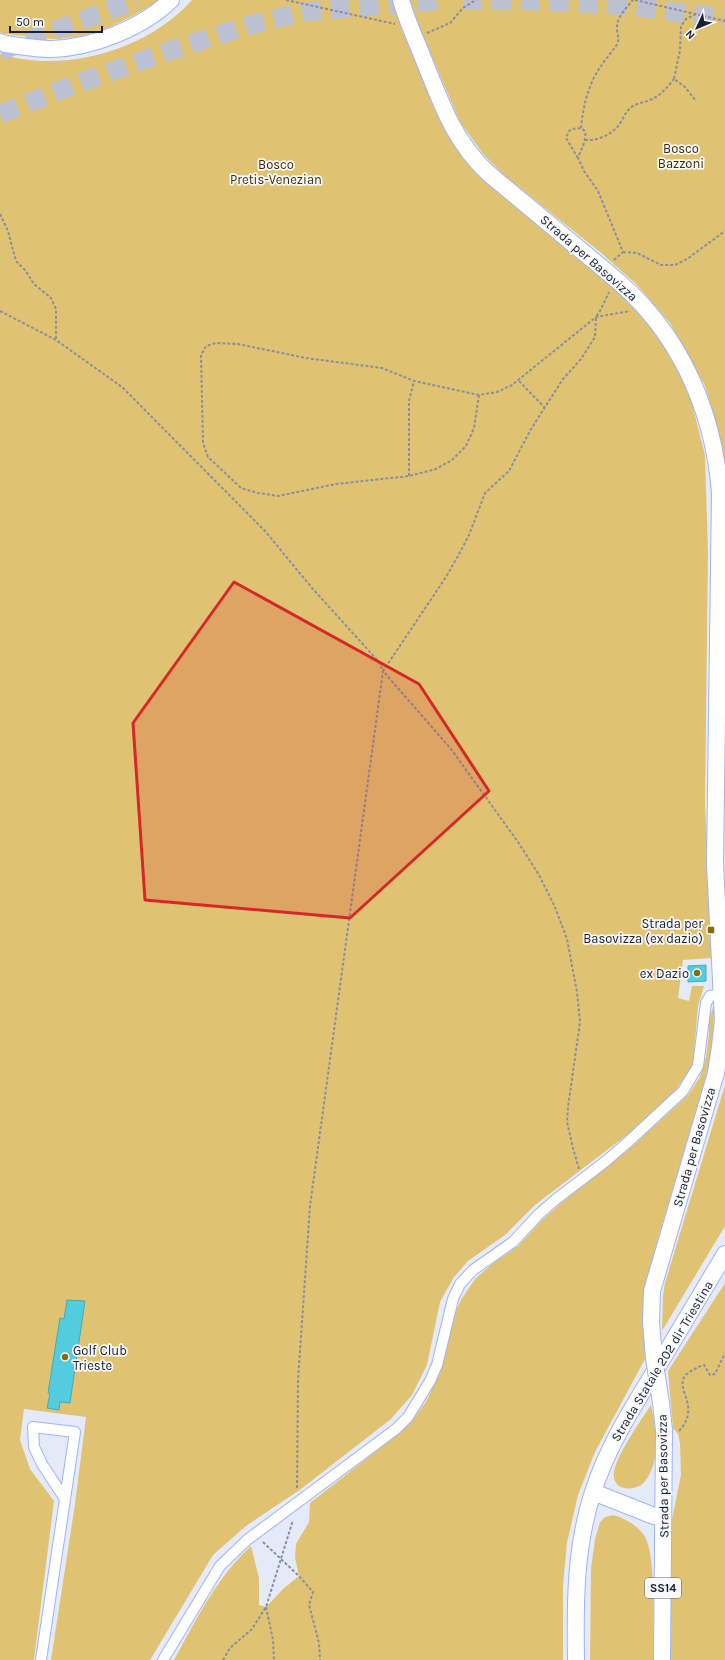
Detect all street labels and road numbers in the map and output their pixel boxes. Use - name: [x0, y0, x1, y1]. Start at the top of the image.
- street label: Strada per Basovizza: [537, 212, 641, 304]
- street label: Strada per Basovizza: [670, 1085, 718, 1209]
- street label: Strada Statale 202 dir Triestina: [608, 1278, 716, 1444]
- street label: Strada per Basovizza: [654, 1414, 672, 1538]
- road number: SS14: [645, 1578, 681, 1598]

